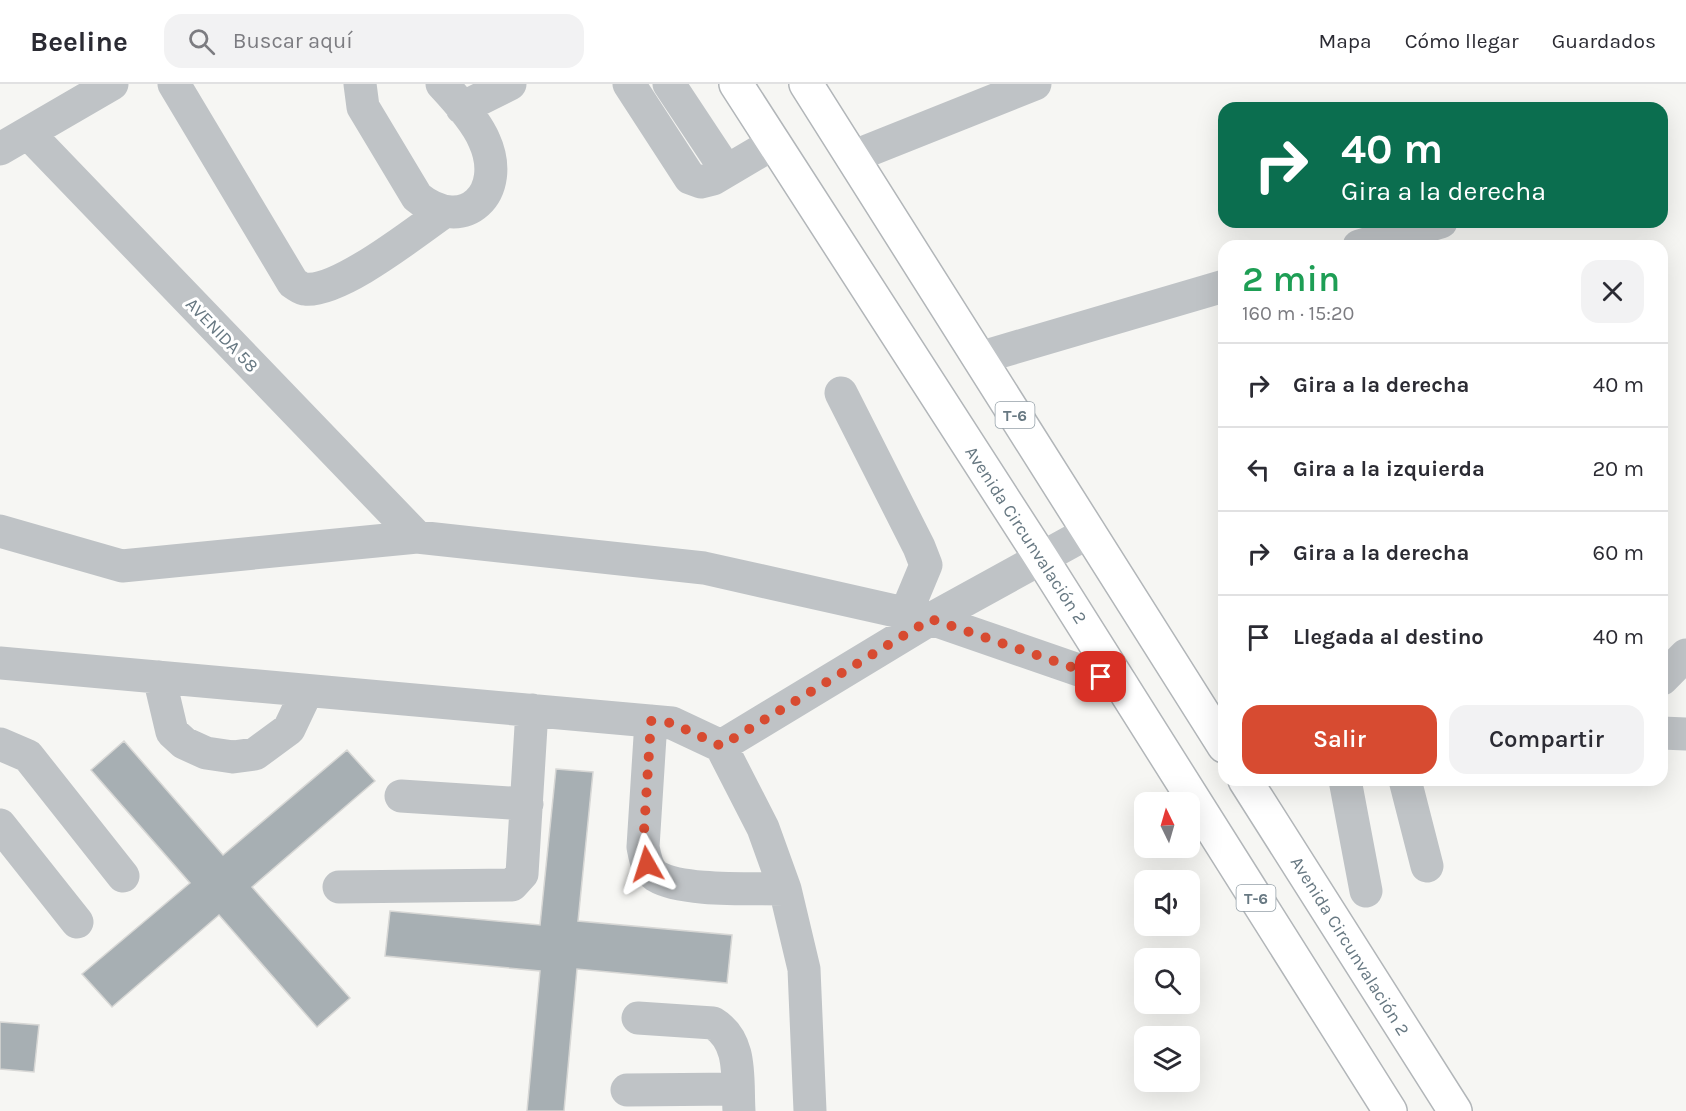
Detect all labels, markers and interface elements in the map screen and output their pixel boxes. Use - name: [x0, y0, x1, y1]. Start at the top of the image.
- search box: [164, 14, 584, 68]
- text: Beeline: [30, 25, 128, 58]
- icon: search: [185, 25, 218, 58]
- text: Buscar aquí: [233, 28, 353, 54]
- text: Mapa: [1318, 29, 1372, 53]
- text: Cómo llegar: [1405, 29, 1519, 53]
- text: Guardados: [1552, 29, 1656, 53]
- text: 40 m: [1341, 124, 1443, 174]
- icon: right: [1242, 126, 1320, 204]
- text: Gira a la derecha: [1341, 175, 1546, 207]
- text: 2 min: [1242, 258, 1340, 300]
- button: close: [1581, 260, 1644, 323]
- street label: AVENIDA 58: [181, 293, 263, 377]
- text: 160 m · 15:20: [1242, 302, 1354, 325]
- icon: right: [1242, 369, 1275, 402]
- text: Gira a la derecha: [1293, 372, 1469, 398]
- text: 40 m: [1593, 372, 1644, 398]
- road number: T-6: [996, 402, 1034, 428]
- street label: Avenida Circunvalación 2: [960, 442, 1092, 628]
- icon: left: [1242, 453, 1275, 486]
- text: Gira a la izquierda: [1293, 456, 1485, 482]
- text: 20 m: [1592, 456, 1644, 482]
- icon: right: [1242, 537, 1275, 570]
- text: Gira a la derecha: [1293, 540, 1469, 566]
- text: 60 m: [1593, 540, 1644, 566]
- icon: arrive: [1242, 621, 1275, 654]
- text: Llegada al destino: [1293, 624, 1484, 650]
- text: 40 m: [1593, 624, 1644, 650]
- pin: [1075, 651, 1126, 702]
- icon: arrive: [1084, 660, 1117, 693]
- button: Salir: [1242, 705, 1437, 774]
- button: Compartir: [1449, 705, 1644, 774]
- north arrow: [1134, 792, 1200, 858]
- map controls: [1134, 792, 1200, 1092]
- position arrow: [615, 832, 679, 896]
- street label: Avenida Circunvalación 2: [1286, 852, 1414, 1040]
- button: sound: [1134, 870, 1200, 936]
- road number: T-6: [1236, 885, 1276, 911]
- button: search: [1134, 948, 1200, 1014]
- button: layers: [1134, 1026, 1200, 1092]

